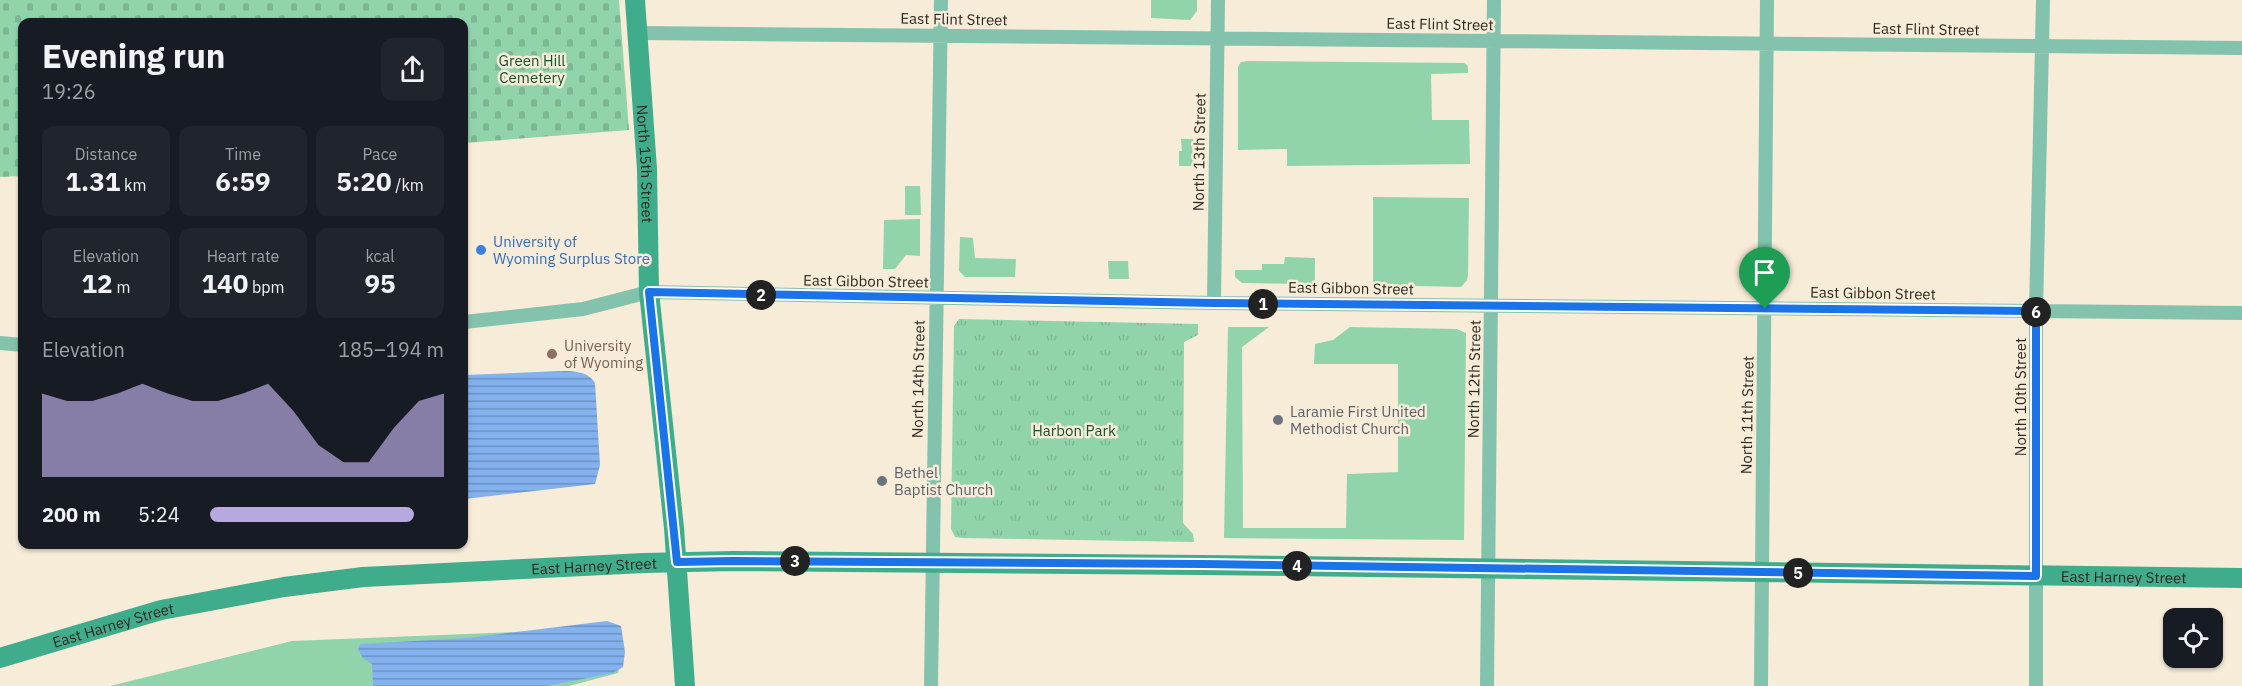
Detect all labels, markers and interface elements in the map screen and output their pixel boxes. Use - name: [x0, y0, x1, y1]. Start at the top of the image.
- street label: East Flint Street: [900, 9, 1008, 29]
- street label: East Flint Street: [1386, 14, 1494, 34]
- street label: East Flint Street: [1872, 19, 1980, 39]
- text: Evening run: [42, 34, 226, 77]
- button: share: [381, 38, 444, 101]
- park label: Green Hill Cemetery: [499, 51, 565, 87]
- text: 19:26: [42, 78, 96, 105]
- street label: North 13th Street: [1188, 93, 1210, 211]
- street label: North 15th Street: [633, 104, 657, 223]
- text: Distance: [75, 144, 137, 164]
- text: Time: [225, 144, 261, 164]
- text: Pace: [363, 144, 397, 164]
- text: 1.31: [65, 164, 120, 198]
- text: 6:59: [215, 164, 271, 198]
- text: 5:20: [336, 164, 392, 198]
- text: km: [120, 175, 147, 195]
- text: /km: [392, 175, 424, 195]
- place label: University of Wyoming Surplus Store: [493, 232, 650, 268]
- marker: University of Wyoming Surplus Store: [474, 243, 488, 257]
- text: Elevation: [73, 246, 139, 266]
- text: Heart rate: [207, 246, 279, 266]
- text: kcal: [365, 246, 395, 266]
- pin: [1739, 247, 1790, 309]
- icon: arrive: [1748, 256, 1781, 289]
- text: 12: [82, 266, 113, 300]
- text: 140: [201, 266, 248, 300]
- text: 95: [364, 266, 396, 300]
- street label: East Gibbon Street: [803, 270, 929, 292]
- text: m: [113, 277, 130, 297]
- text: bpm: [248, 277, 285, 297]
- street label: East Gibbon Street: [1288, 277, 1414, 299]
- pin: 2: [746, 280, 776, 310]
- street label: East Gibbon Street: [1810, 282, 1936, 304]
- text: 2: [756, 285, 766, 305]
- pin: 1: [1248, 289, 1278, 319]
- text: 1: [1258, 294, 1268, 314]
- pin: 6: [2021, 297, 2051, 327]
- text: 6: [2031, 302, 2041, 322]
- street label: North 14th Street: [907, 320, 929, 438]
- street label: North 12th Street: [1463, 320, 1485, 438]
- text: Elevation: [42, 336, 125, 363]
- text: 185–194 m: [338, 336, 444, 363]
- place label: University of Wyoming: [564, 336, 643, 372]
- street label: North 10th Street: [2011, 338, 2030, 456]
- marker: University of Wyoming: [545, 347, 559, 361]
- street label: North 11th Street: [1736, 356, 1758, 474]
- place label: Laramie First United Methodist Church: [1290, 402, 1426, 438]
- marker: Laramie First United Methodist Church: [1271, 413, 1285, 427]
- park label: Harbon Park: [1032, 421, 1116, 440]
- place label: Bethel Baptist Church: [894, 463, 993, 499]
- marker: Bethel Baptist Church: [875, 474, 889, 488]
- text: 200 m: [42, 501, 101, 528]
- text: 5:24: [138, 501, 180, 528]
- pin: 3: [780, 546, 810, 576]
- text: 3: [790, 551, 800, 571]
- pin: 4: [1282, 551, 1312, 581]
- street label: East Harney Street: [531, 553, 657, 578]
- text: 4: [1292, 556, 1302, 576]
- pin: 5: [1783, 558, 1813, 588]
- text: 5: [1793, 563, 1803, 583]
- street label: East Harney Street: [2061, 566, 2187, 587]
- street label: East Harney Street: [50, 598, 175, 651]
- map controls: [2163, 608, 2223, 668]
- button: locate: [2163, 608, 2223, 668]

